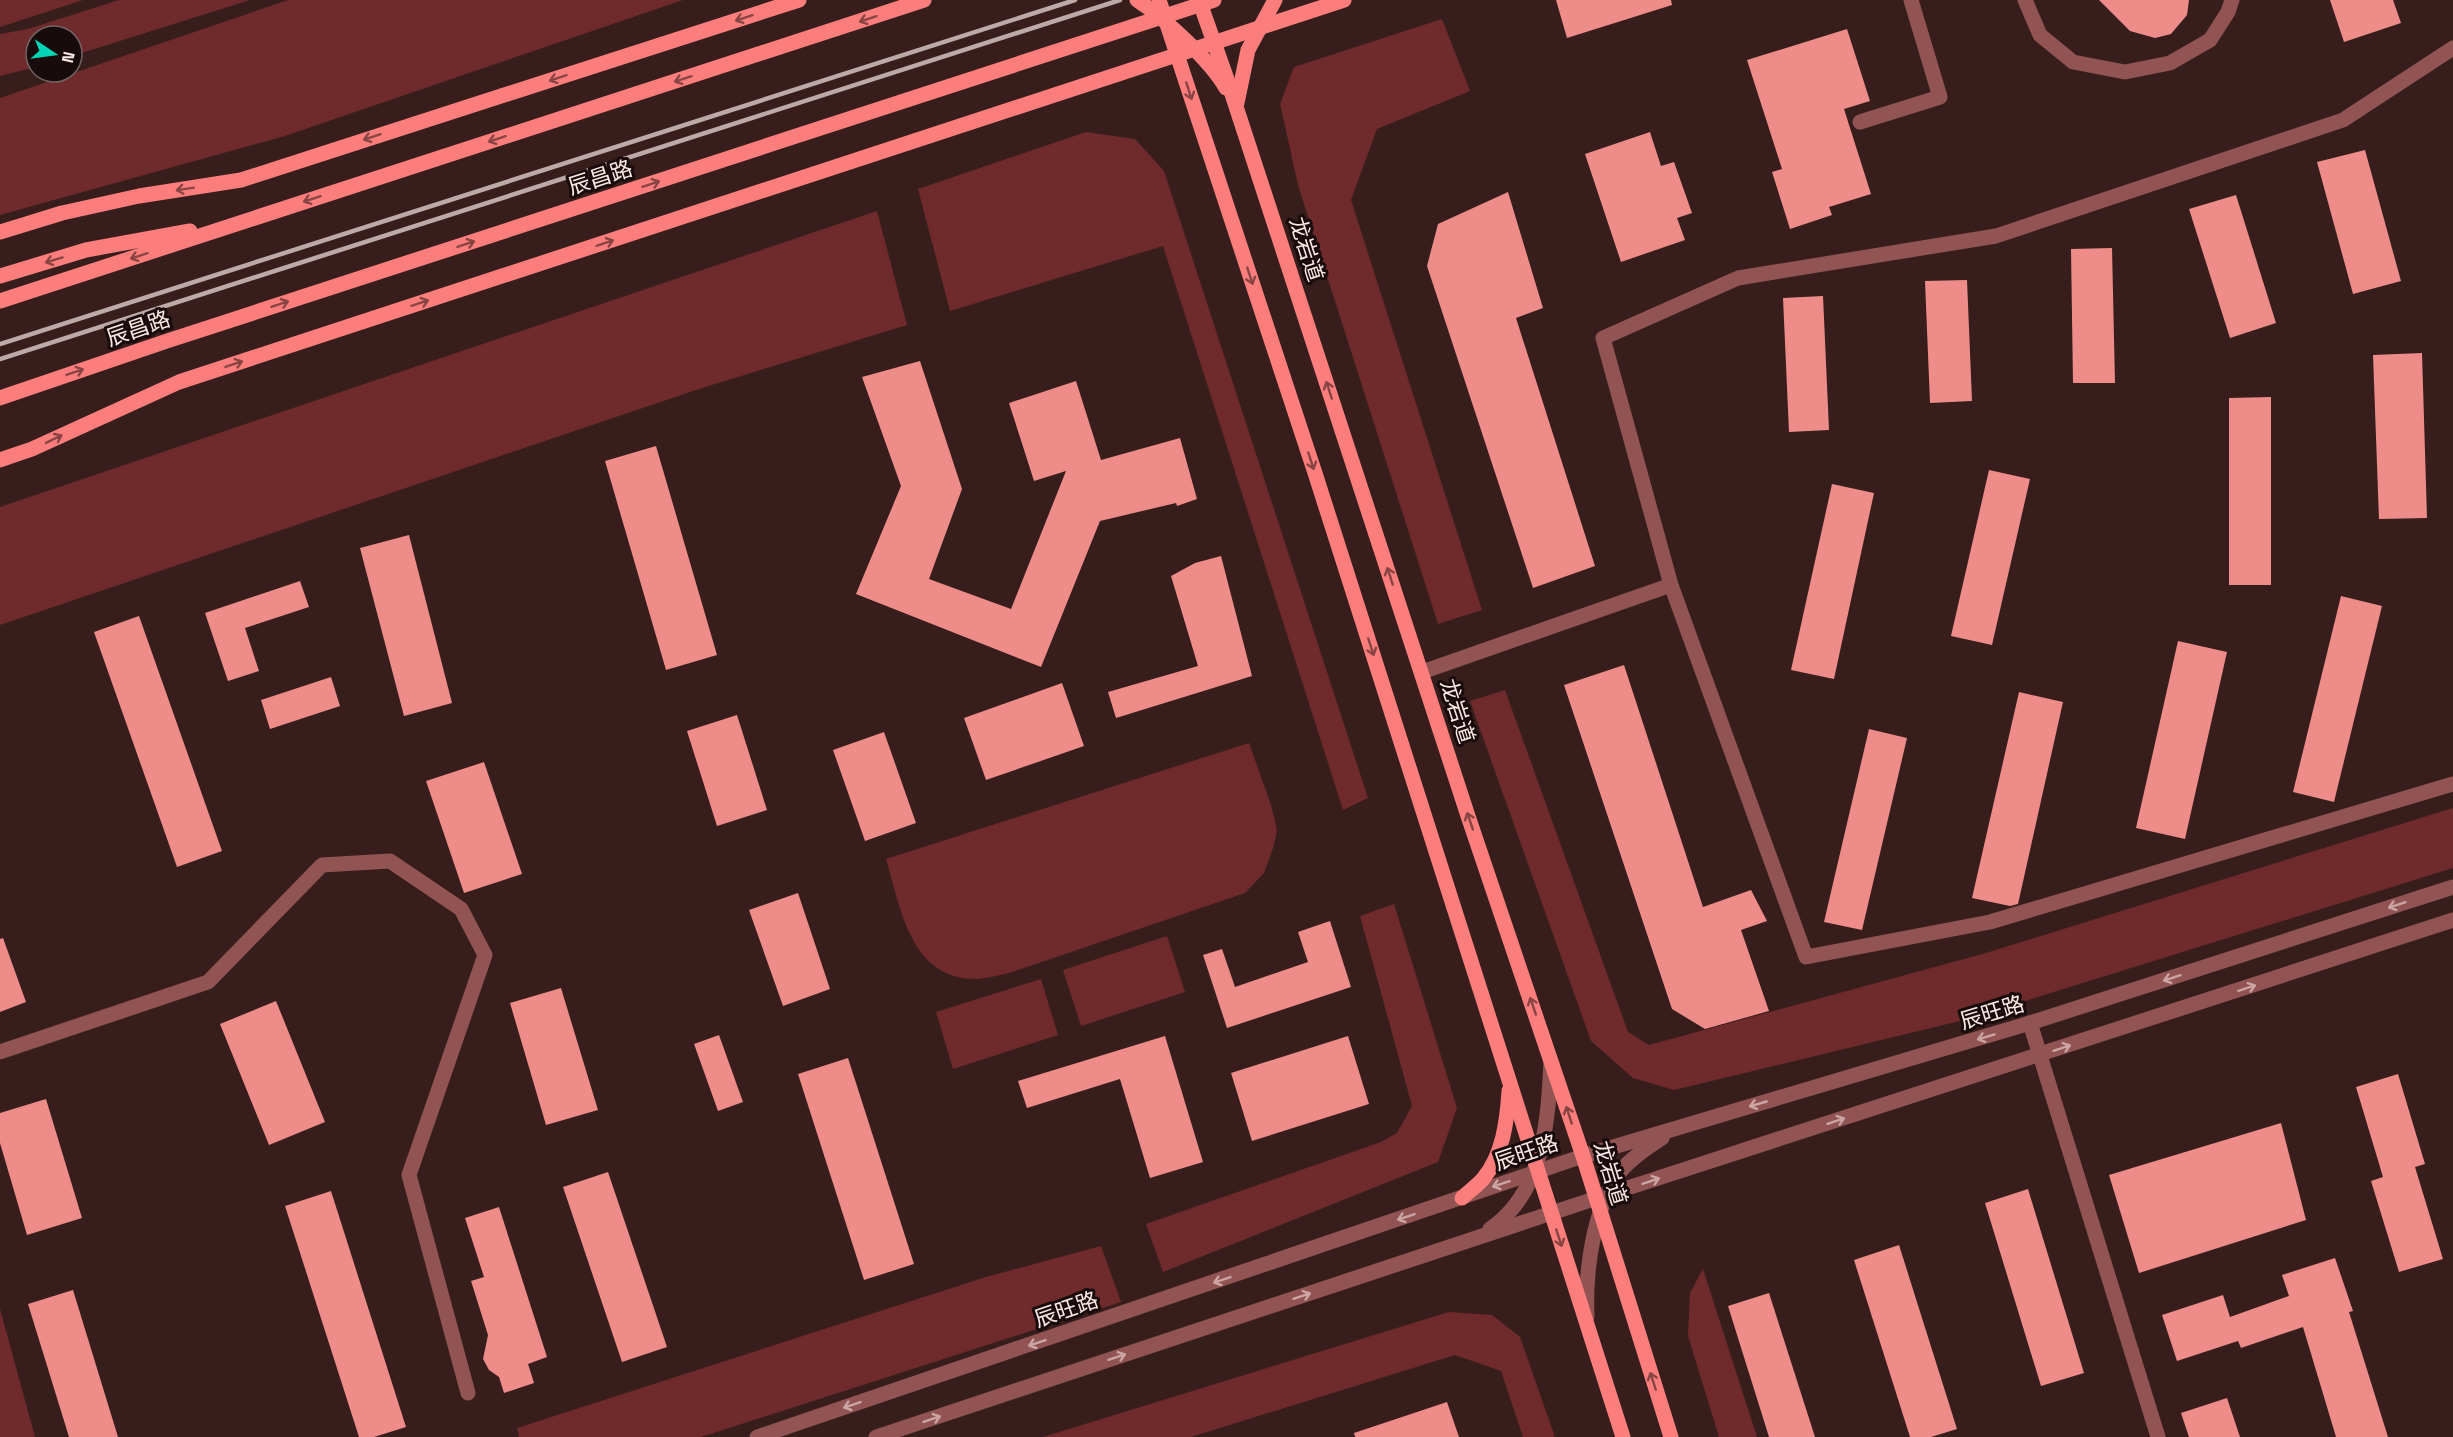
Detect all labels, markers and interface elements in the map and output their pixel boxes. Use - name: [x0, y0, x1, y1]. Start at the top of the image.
- one-way arrow: [735, 13, 754, 24]
- one-way arrow: [859, 14, 878, 25]
- north arrow: [24, 24, 84, 84]
- text: N: [57, 50, 80, 65]
- one-way arrow: [549, 73, 568, 84]
- one-way arrow: [674, 74, 693, 85]
- one-way arrow: [1185, 81, 1196, 100]
- one-way arrow: [363, 133, 382, 144]
- one-way arrow: [488, 134, 507, 145]
- street label: 辰昌路: [564, 153, 636, 201]
- one-way arrow: [641, 177, 660, 188]
- one-way arrow: [175, 183, 195, 194]
- one-way arrow: [303, 194, 322, 205]
- street label: 龙岩道: [1283, 213, 1331, 285]
- one-way arrow: [595, 237, 614, 248]
- one-way arrow: [456, 238, 475, 249]
- one-way arrow: [130, 251, 149, 262]
- one-way arrow: [44, 255, 63, 266]
- one-way arrow: [1246, 266, 1257, 285]
- one-way arrow: [410, 297, 429, 308]
- one-way arrow: [270, 298, 289, 309]
- street label: 辰昌路: [102, 304, 174, 352]
- one-way arrow: [224, 358, 243, 369]
- one-way arrow: [65, 366, 84, 377]
- one-way arrow: [1323, 381, 1334, 400]
- one-way arrow: [45, 432, 63, 444]
- one-way arrow: [1307, 451, 1318, 470]
- one-way arrow: [1384, 567, 1395, 586]
- one-way arrow: [1366, 637, 1377, 656]
- street label: 龙岩道: [1434, 675, 1482, 747]
- one-way arrow: [1463, 812, 1474, 831]
- one-way arrow: [2388, 901, 2407, 912]
- one-way arrow: [2163, 973, 2182, 984]
- one-way arrow: [2237, 981, 2256, 992]
- street label: 辰旺路: [1956, 989, 2028, 1035]
- one-way arrow: [1526, 997, 1537, 1016]
- one-way arrow: [1977, 1032, 1996, 1043]
- one-way arrow: [2052, 1042, 2071, 1053]
- one-way arrow: [1749, 1099, 1768, 1110]
- one-way arrow: [1563, 1106, 1574, 1125]
- one-way arrow: [1826, 1115, 1845, 1126]
- street label: 辰旺路: [1490, 1128, 1562, 1176]
- street label: 龙岩道: [1588, 1137, 1634, 1209]
- one-way arrow: [1641, 1175, 1660, 1186]
- one-way arrow: [1492, 1180, 1511, 1191]
- one-way arrow: [1397, 1212, 1416, 1223]
- one-way arrow: [1554, 1228, 1565, 1247]
- one-way arrow: [1213, 1275, 1232, 1286]
- street label: 辰旺路: [1030, 1285, 1102, 1333]
- one-way arrow: [1292, 1289, 1311, 1300]
- one-way arrow: [1028, 1338, 1047, 1349]
- one-way arrow: [1107, 1351, 1126, 1362]
- one-way arrow: [1647, 1372, 1658, 1391]
- one-way arrow: [844, 1401, 862, 1412]
- one-way arrow: [922, 1412, 941, 1423]

